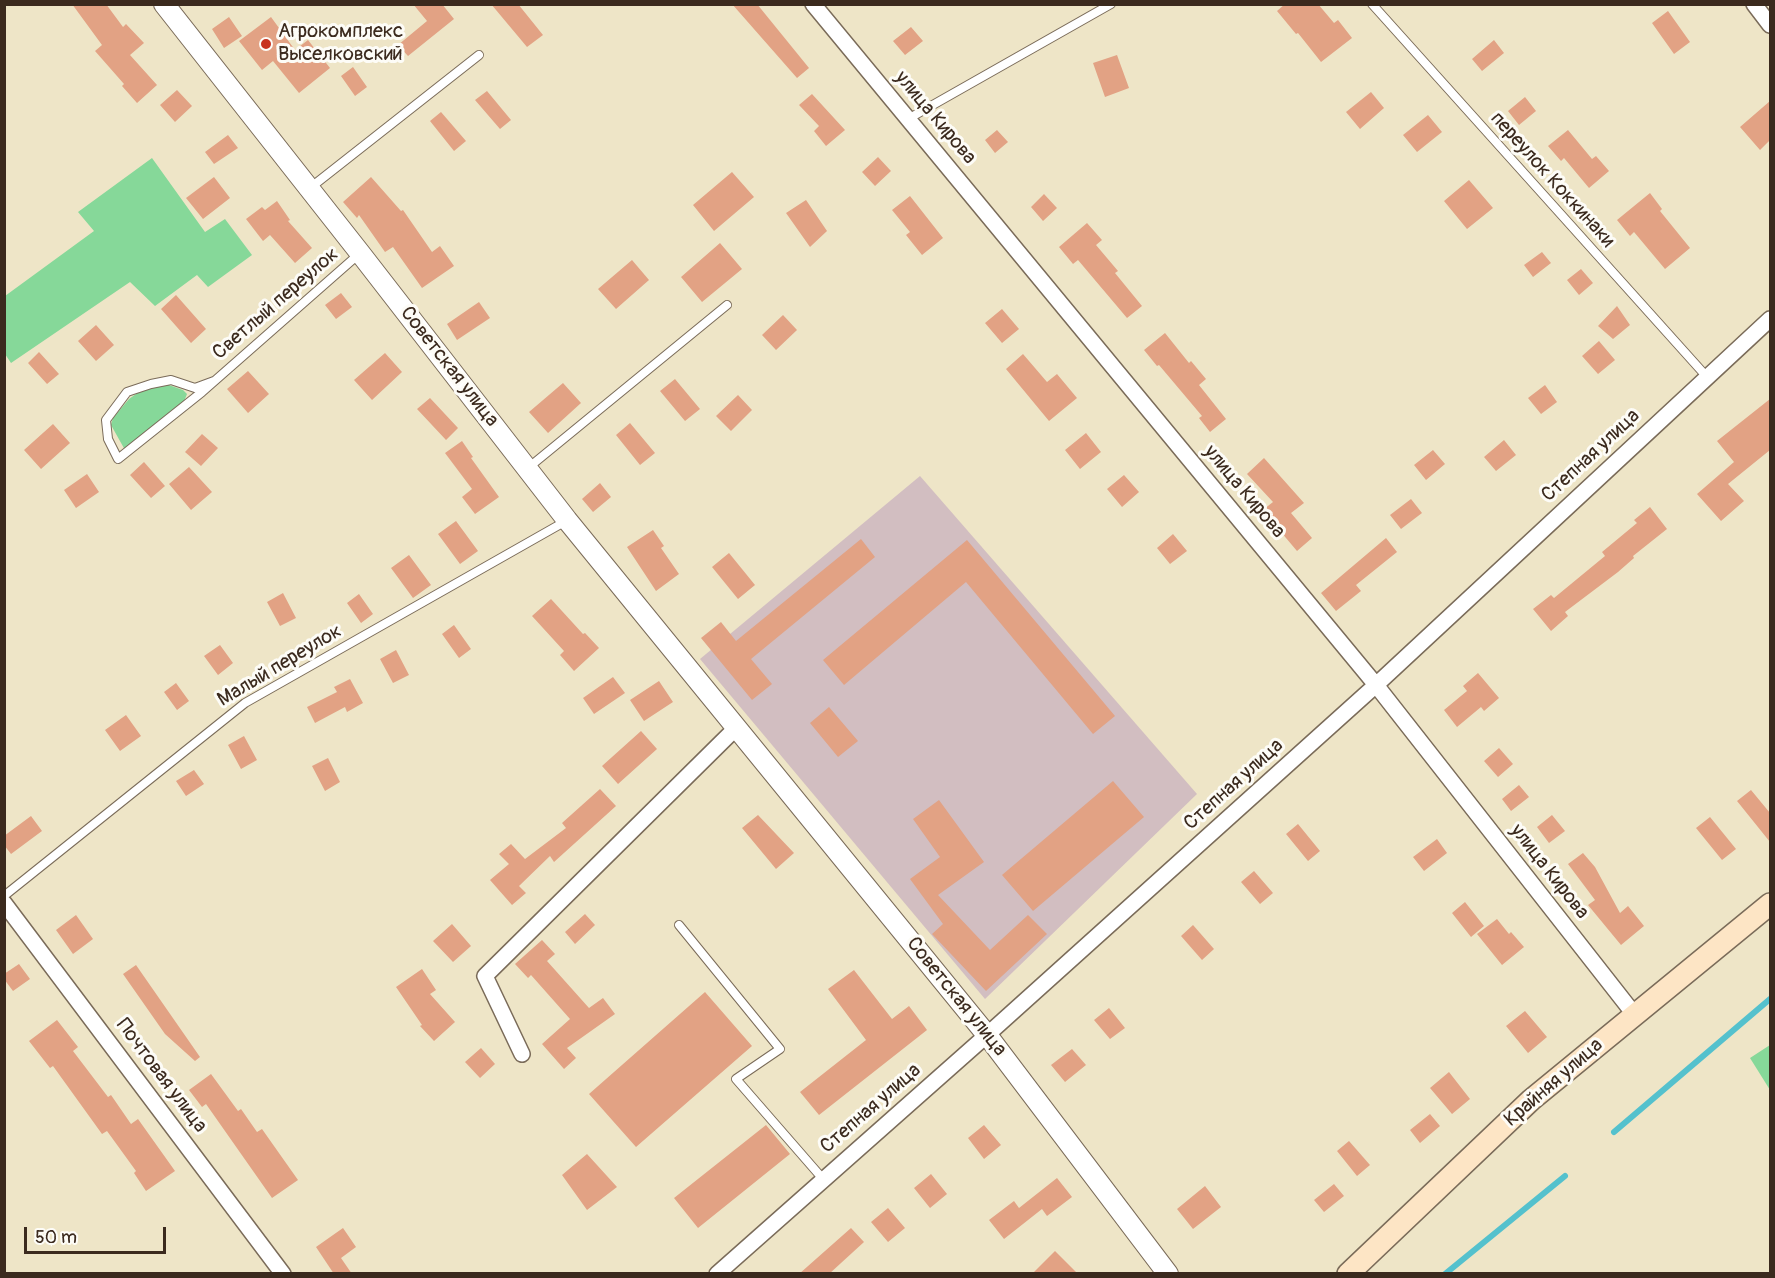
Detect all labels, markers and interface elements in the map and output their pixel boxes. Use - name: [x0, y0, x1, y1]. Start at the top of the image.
- place label: Агрокомплекс Выселковский: [278, 20, 403, 67]
- marker: Агрокомплекс Выселковский: [259, 37, 273, 51]
- street label: улица Кирова: [889, 67, 981, 169]
- street label: переулок Коккинаки: [1485, 107, 1619, 253]
- street label: Светлый переулок: [208, 243, 344, 365]
- street label: Советская улица: [395, 302, 503, 432]
- street label: Степная улица: [1537, 405, 1645, 507]
- street label: улица Кирова: [1198, 441, 1290, 543]
- street label: Малый переулок: [214, 620, 346, 712]
- street label: Степная улица: [1179, 734, 1289, 836]
- street label: улица Кирова: [1504, 820, 1594, 924]
- street label: Советская улица: [901, 933, 1011, 1061]
- street label: Почтовая улица: [110, 1014, 212, 1138]
- street label: Крайняя улица: [1500, 1034, 1608, 1132]
- street label: Степная улица: [816, 1059, 926, 1159]
- scale bar: [27, 1215, 170, 1253]
- text: 50 m: [35, 1226, 77, 1249]

